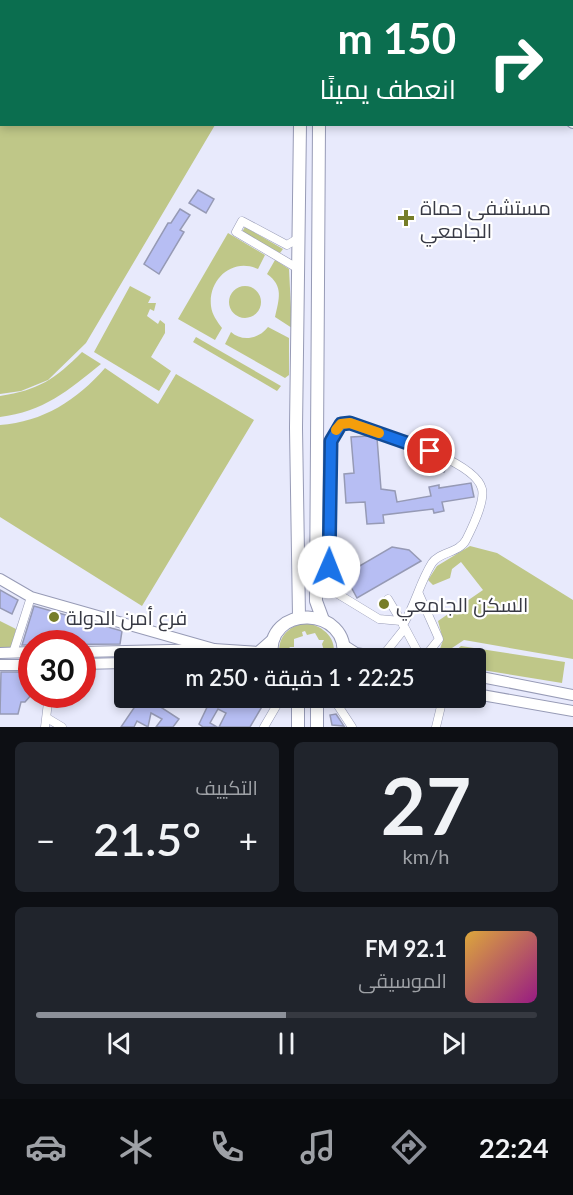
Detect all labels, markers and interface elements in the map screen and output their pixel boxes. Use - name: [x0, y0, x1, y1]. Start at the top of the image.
- text: 150 m: [338, 13, 456, 63]
- icon: right: [477, 24, 555, 102]
- text: انعطف يمينًا: [319, 72, 456, 105]
- place label: مستشفى حماة الجامعي: [420, 195, 551, 247]
- marker: مستشفى حماة الجامعي: [397, 209, 415, 227]
- pin: [404, 425, 455, 476]
- icon: arrive: [413, 434, 446, 467]
- position arrow: [297, 535, 361, 599]
- place label: السكن الجامعي: [396, 592, 528, 621]
- marker: السكن الجامعي: [377, 597, 391, 611]
- place label: فرع أمن الدولة: [66, 605, 187, 632]
- marker: فرع أمن الدولة: [47, 610, 61, 624]
- speed limit sign: 30: [18, 630, 96, 708]
- text: 22:25 · 1 دقيقة · 250 m: [185, 664, 415, 691]
- text: 27: [381, 758, 471, 852]
- text: التكييف: [195, 775, 258, 799]
- text: 21.5°: [93, 812, 201, 866]
- text: −: [36, 820, 55, 860]
- text: +: [239, 820, 258, 860]
- text: km/h: [403, 844, 449, 868]
- text: 92.1 FM: [365, 935, 447, 962]
- text: الموسيقى: [358, 968, 447, 992]
- icon: previous: [103, 1027, 136, 1060]
- icon: pause: [270, 1027, 303, 1060]
- icon: next: [437, 1027, 470, 1060]
- icon: car: [25, 1126, 67, 1168]
- icon: climate: [115, 1126, 157, 1168]
- icon: phone: [206, 1126, 248, 1168]
- icon: music: [297, 1126, 339, 1168]
- icon: directions: [388, 1126, 430, 1168]
- text: 22:24: [479, 1131, 549, 1164]

